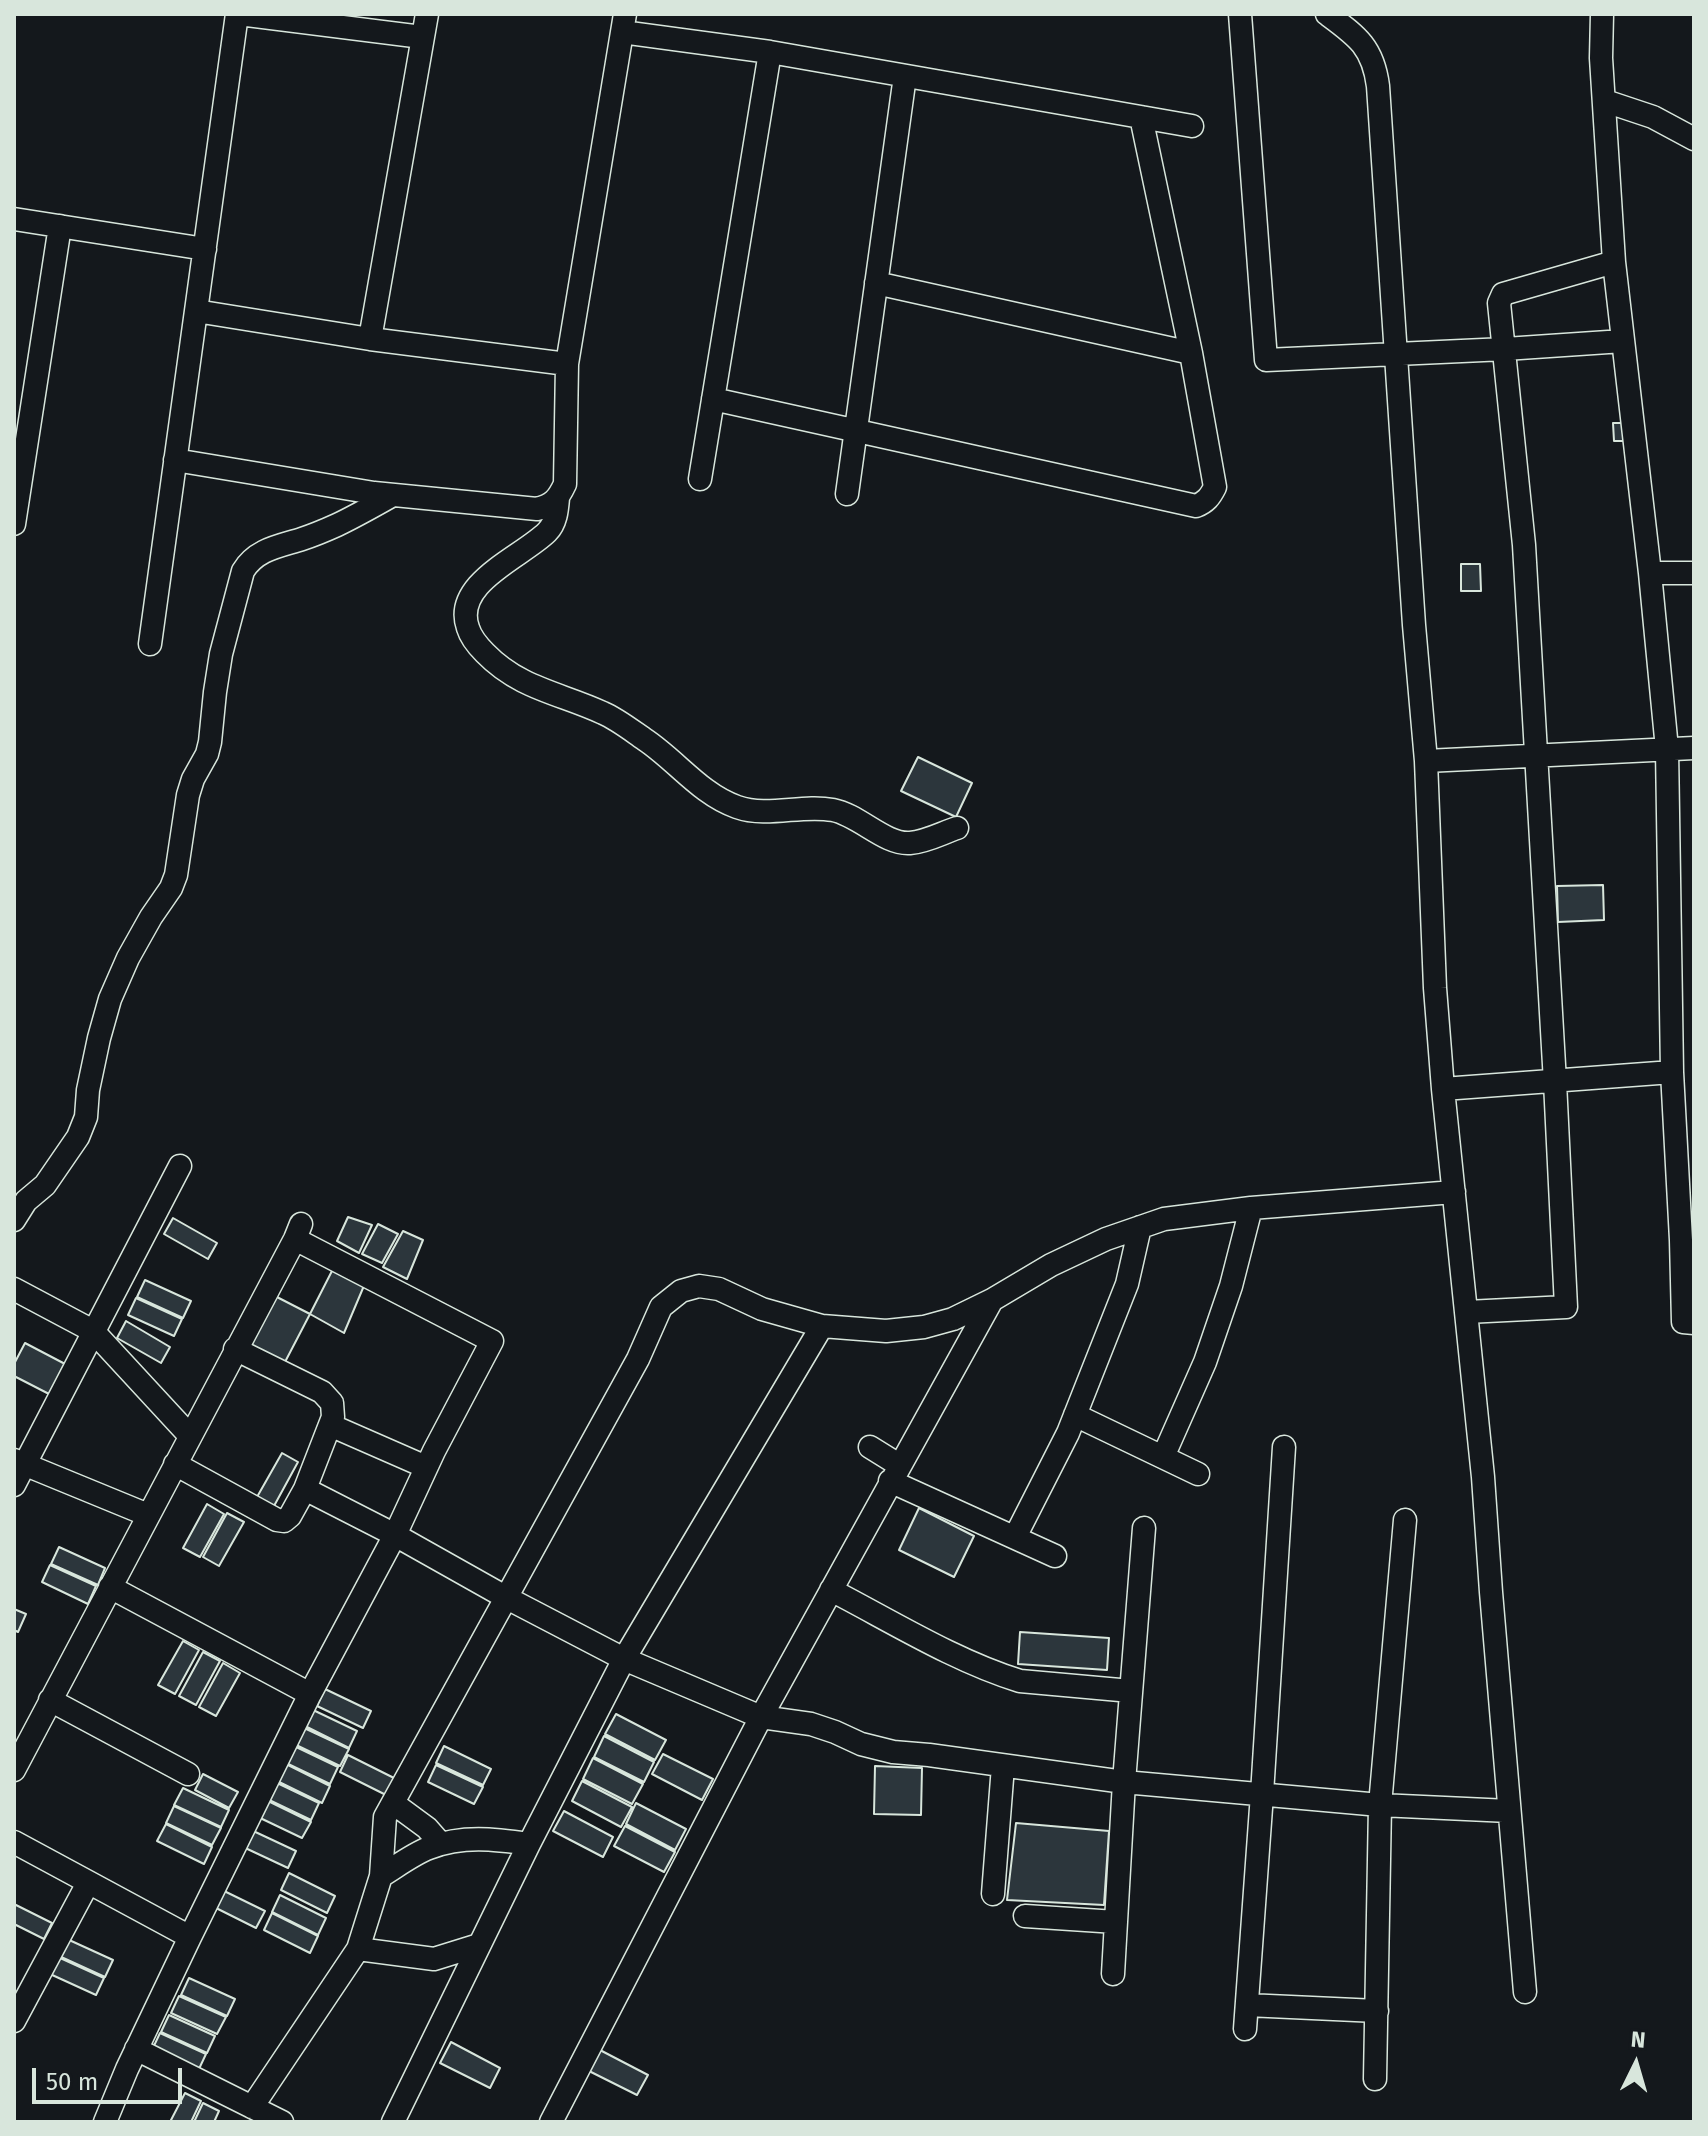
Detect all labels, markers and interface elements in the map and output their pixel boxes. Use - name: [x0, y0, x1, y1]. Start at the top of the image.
- north arrow: [1596, 2024, 1676, 2104]
- text: N: [1630, 2026, 1647, 2054]
- scale bar: [36, 2052, 186, 2102]
- text: 50 m: [46, 2068, 98, 2096]

